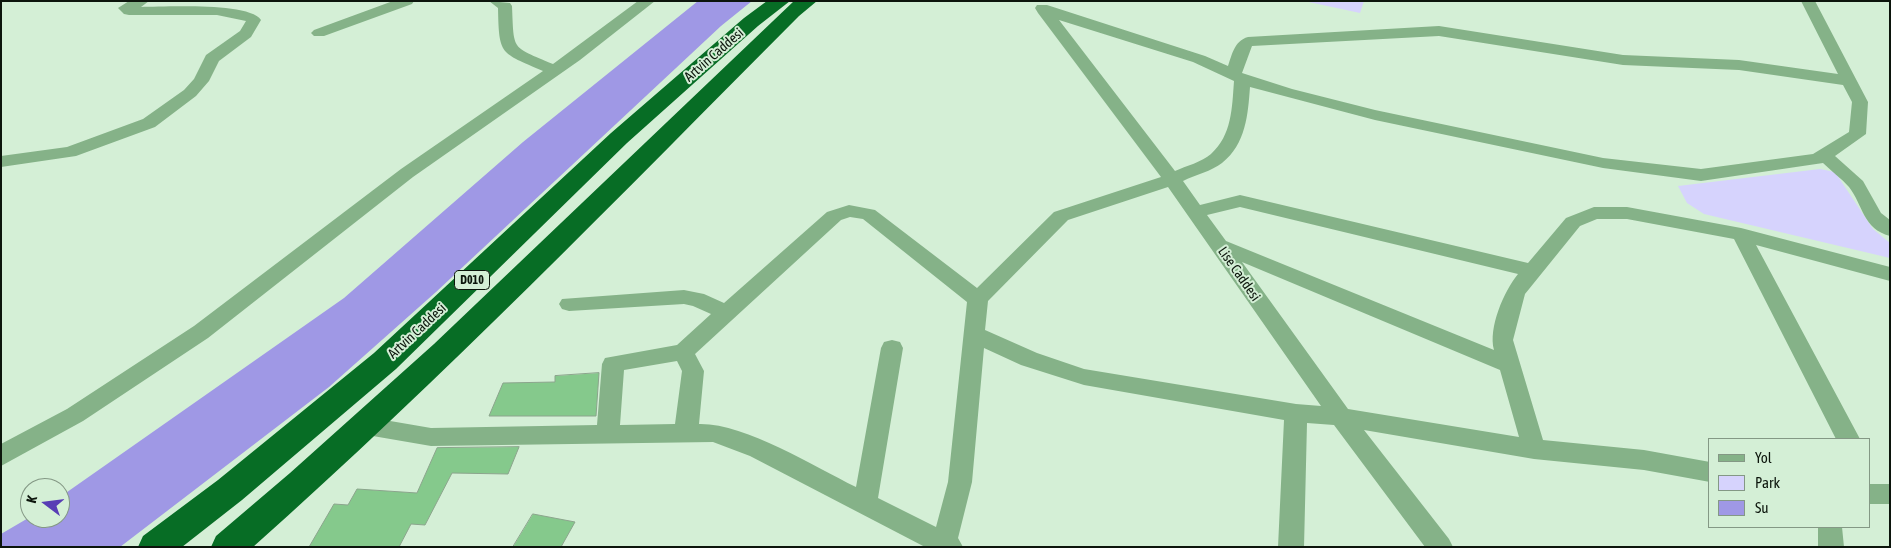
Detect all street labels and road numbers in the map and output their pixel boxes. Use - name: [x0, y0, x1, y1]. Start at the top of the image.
- street label: Artvin Caddesi: [681, 25, 747, 85]
- street label: Lise Caddesi: [1214, 244, 1264, 304]
- road number: D010: [454, 270, 490, 290]
- street label: Artvin Caddesi: [385, 300, 449, 362]

